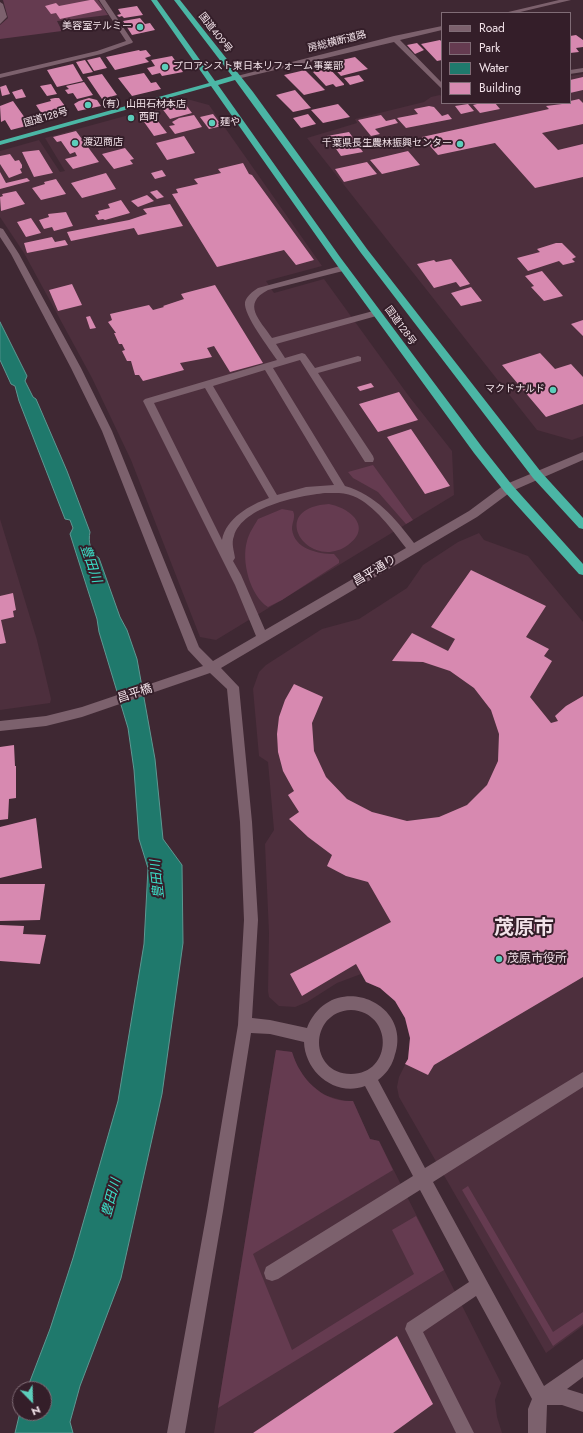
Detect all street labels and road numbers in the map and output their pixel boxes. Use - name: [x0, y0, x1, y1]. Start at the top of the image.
- street label: 国道409号: [196, 11, 234, 55]
- street label: 房総横断道路: [306, 29, 368, 55]
- street label: 国道128号: [22, 106, 70, 130]
- street label: 国道128号: [382, 304, 418, 348]
- street label: 昌平通り: [351, 552, 399, 590]
- street label: 昌平橋: [116, 682, 154, 706]

